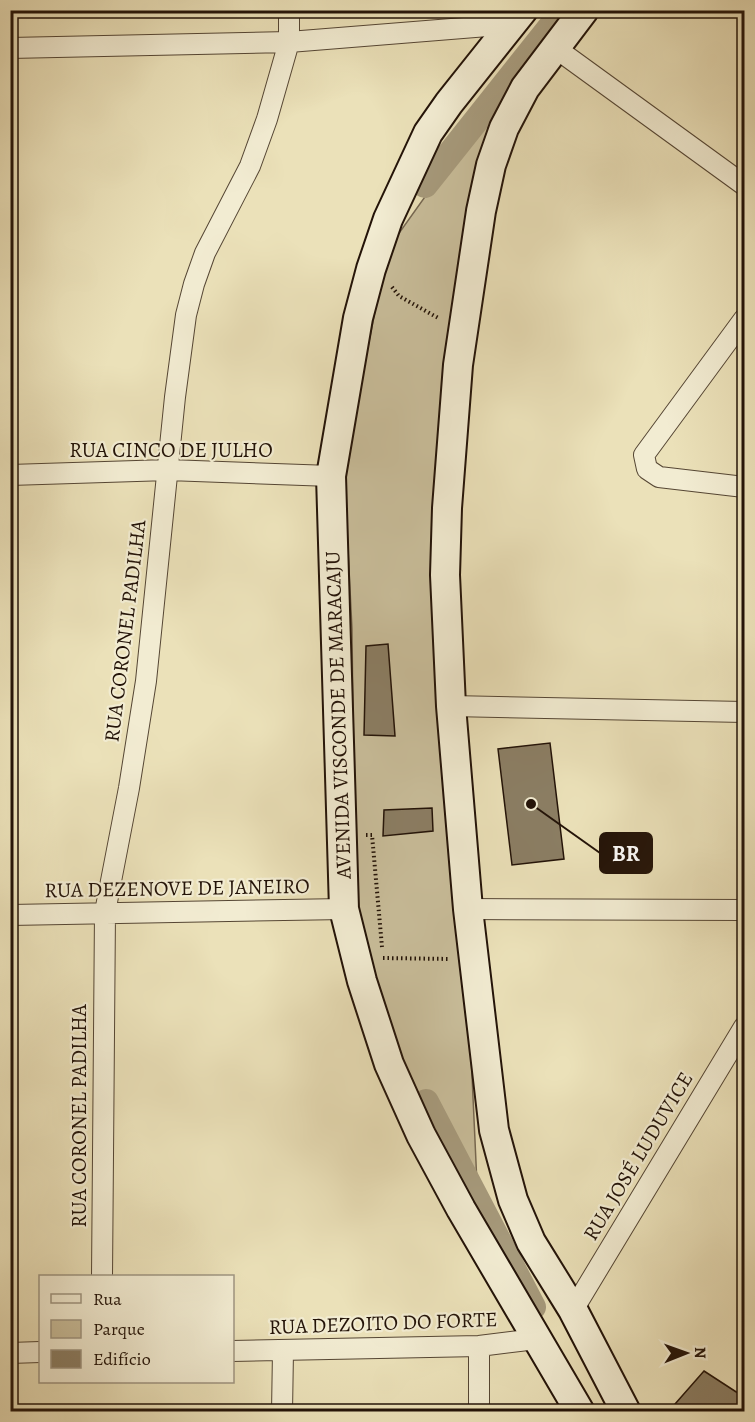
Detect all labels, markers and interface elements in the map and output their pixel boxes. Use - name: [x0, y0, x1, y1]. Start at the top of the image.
- street label: RUA CINCO DE JULHO: [69, 436, 273, 464]
- street label: RUA CORONEL PADILHA: [97, 518, 153, 744]
- street label: AVENIDA VISCONDE DE MARACAJU: [318, 550, 358, 881]
- callout: BR: [600, 833, 652, 873]
- text: BR: [612, 839, 641, 869]
- street label: RUA DEZENOVE DE JANEIRO: [44, 872, 310, 904]
- street label: RUA CORONEL PADILHA: [65, 1003, 93, 1228]
- street label: RUA JOSÉ LUDUVICE: [577, 1067, 699, 1245]
- legend: [39, 1275, 234, 1383]
- text: Rua: [93, 1287, 122, 1311]
- street label: RUA DEZOITO DO FORTE: [268, 1305, 498, 1341]
- text: Parque: [93, 1317, 145, 1341]
- north arrow: [656, 1323, 716, 1383]
- text: Edifício: [93, 1347, 151, 1371]
- text: N: [689, 1347, 711, 1359]

